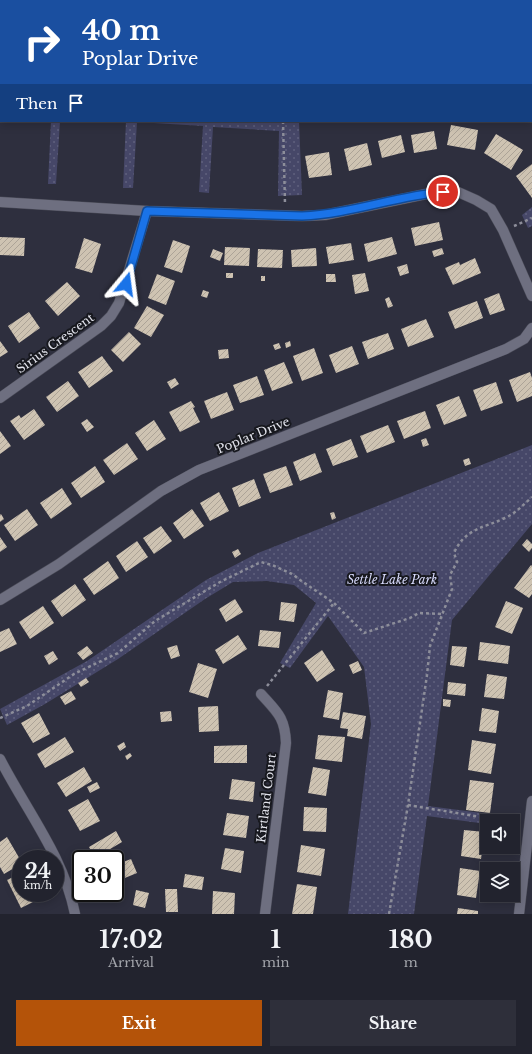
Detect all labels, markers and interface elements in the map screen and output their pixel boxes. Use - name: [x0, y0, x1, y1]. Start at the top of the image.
- text: 40 m: [82, 13, 160, 48]
- icon: right: [16, 16, 68, 68]
- text: Poplar Drive: [82, 48, 198, 70]
- icon: arrive: [65, 92, 87, 114]
- text: Then: [16, 94, 57, 113]
- pin: [426, 175, 460, 209]
- icon: arrive: [432, 181, 454, 203]
- position arrow: [105, 263, 147, 305]
- street label: Sirius Crescent: [13, 310, 97, 376]
- street label: Poplar Drive: [214, 413, 292, 456]
- park label: Settle Lake Park: [347, 572, 437, 587]
- street label: Kirtland Court: [253, 752, 279, 844]
- map controls: [480, 814, 520, 902]
- button: sound: [480, 814, 520, 854]
- speed limit sign: 30: [72, 850, 124, 902]
- text: 24: [25, 859, 51, 883]
- button: layers: [480, 862, 520, 902]
- text: km/h: [24, 879, 52, 892]
- text: 17:02: [99, 925, 163, 954]
- text: 1: [271, 925, 281, 954]
- text: 180: [389, 925, 433, 954]
- text: Arrival: [108, 954, 154, 971]
- text: min: [262, 954, 289, 971]
- text: m: [404, 954, 418, 971]
- button: Exit: [16, 1000, 262, 1046]
- button: Share: [270, 1000, 516, 1046]

